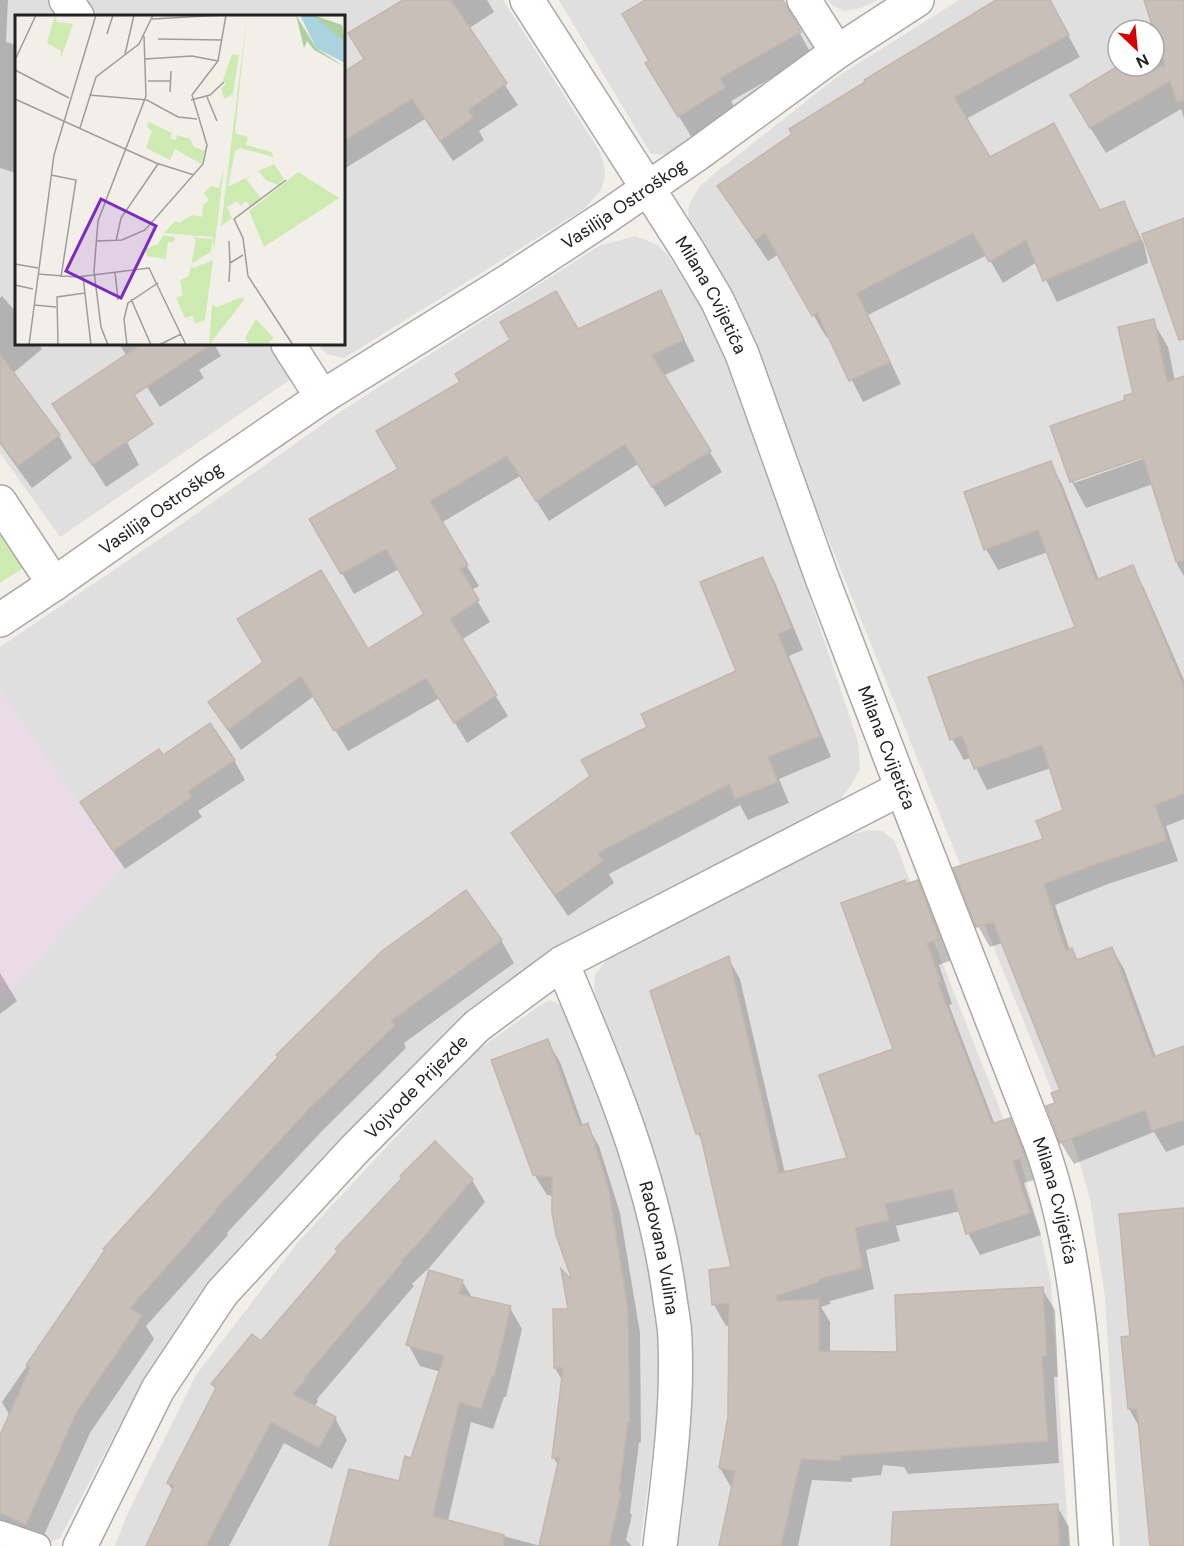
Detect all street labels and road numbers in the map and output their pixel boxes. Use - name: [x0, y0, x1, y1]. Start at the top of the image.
- street label: Vasilija Ostroškog: [557, 153, 691, 255]
- street label: Milana Cvijetića: [669, 231, 752, 358]
- street label: Vasilija Ostroškog: [95, 456, 228, 560]
- street label: Milana Cvijetića: [852, 682, 921, 813]
- street label: Vojvode Prijezde: [359, 1030, 474, 1144]
- street label: Milana Cvijetića: [1027, 1134, 1083, 1266]
- street label: Radovana Vulina: [633, 1178, 684, 1317]

